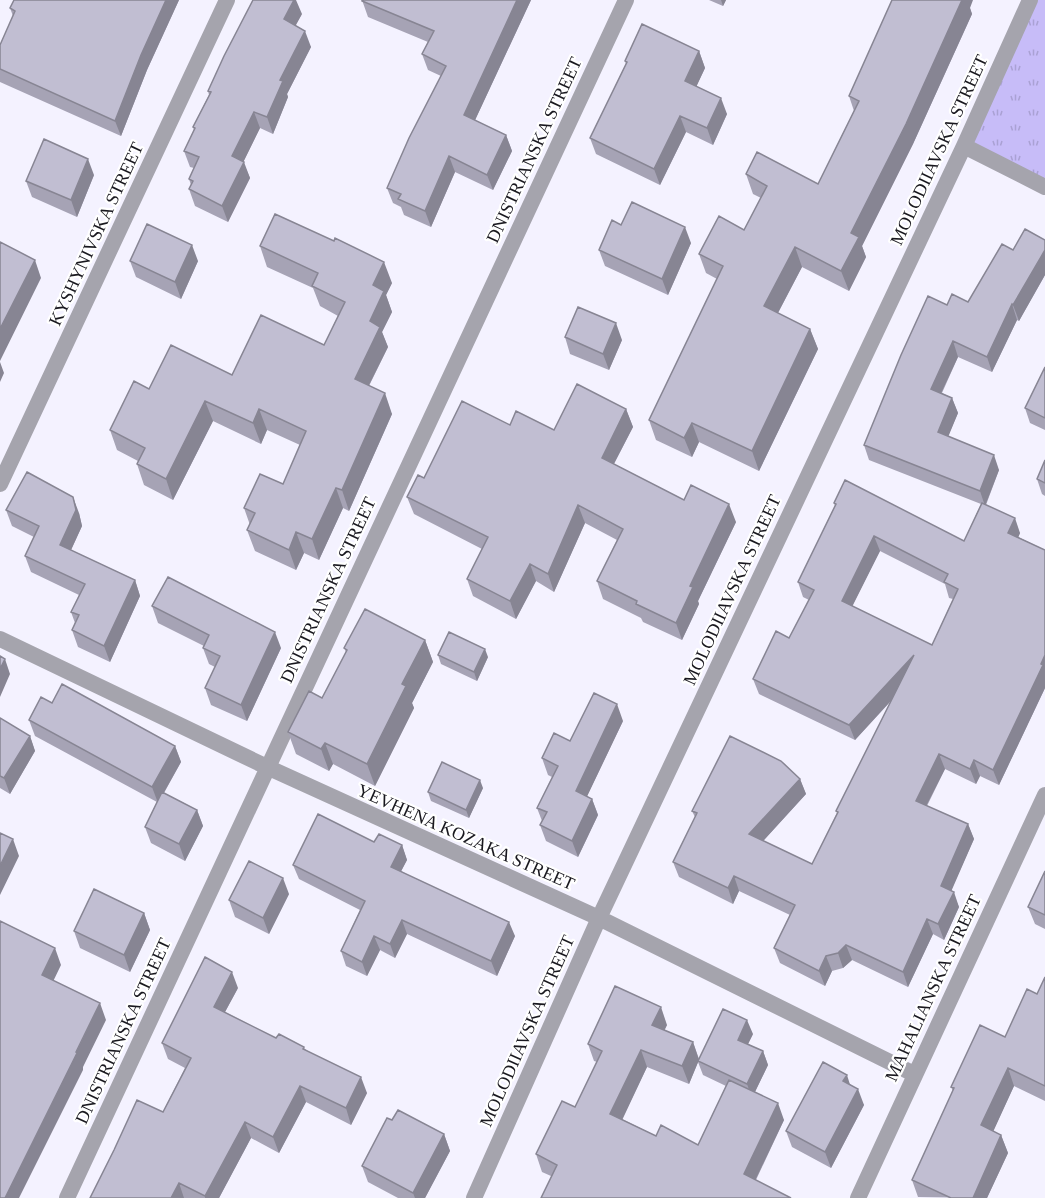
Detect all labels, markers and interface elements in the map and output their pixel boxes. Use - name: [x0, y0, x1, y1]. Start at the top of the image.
- street label: MOLODIIAVSKA STREET: [886, 52, 992, 248]
- street label: DNISTRIANSKA STREET: [482, 54, 586, 246]
- street label: KYSHYNIVSKA STREET: [45, 139, 147, 329]
- street label: MOLODIIAVSKA STREET: [679, 492, 785, 688]
- street label: DNISTRIANSKA STREET: [276, 494, 380, 686]
- street label: YEVHENA KOZAKA STREET: [354, 780, 578, 894]
- street label: MAHALIANSKA STREET: [881, 892, 985, 1084]
- street label: MOLODIIAVSKA STREET: [476, 932, 578, 1130]
- street label: DNISTRIANSKA STREET: [71, 935, 175, 1127]

